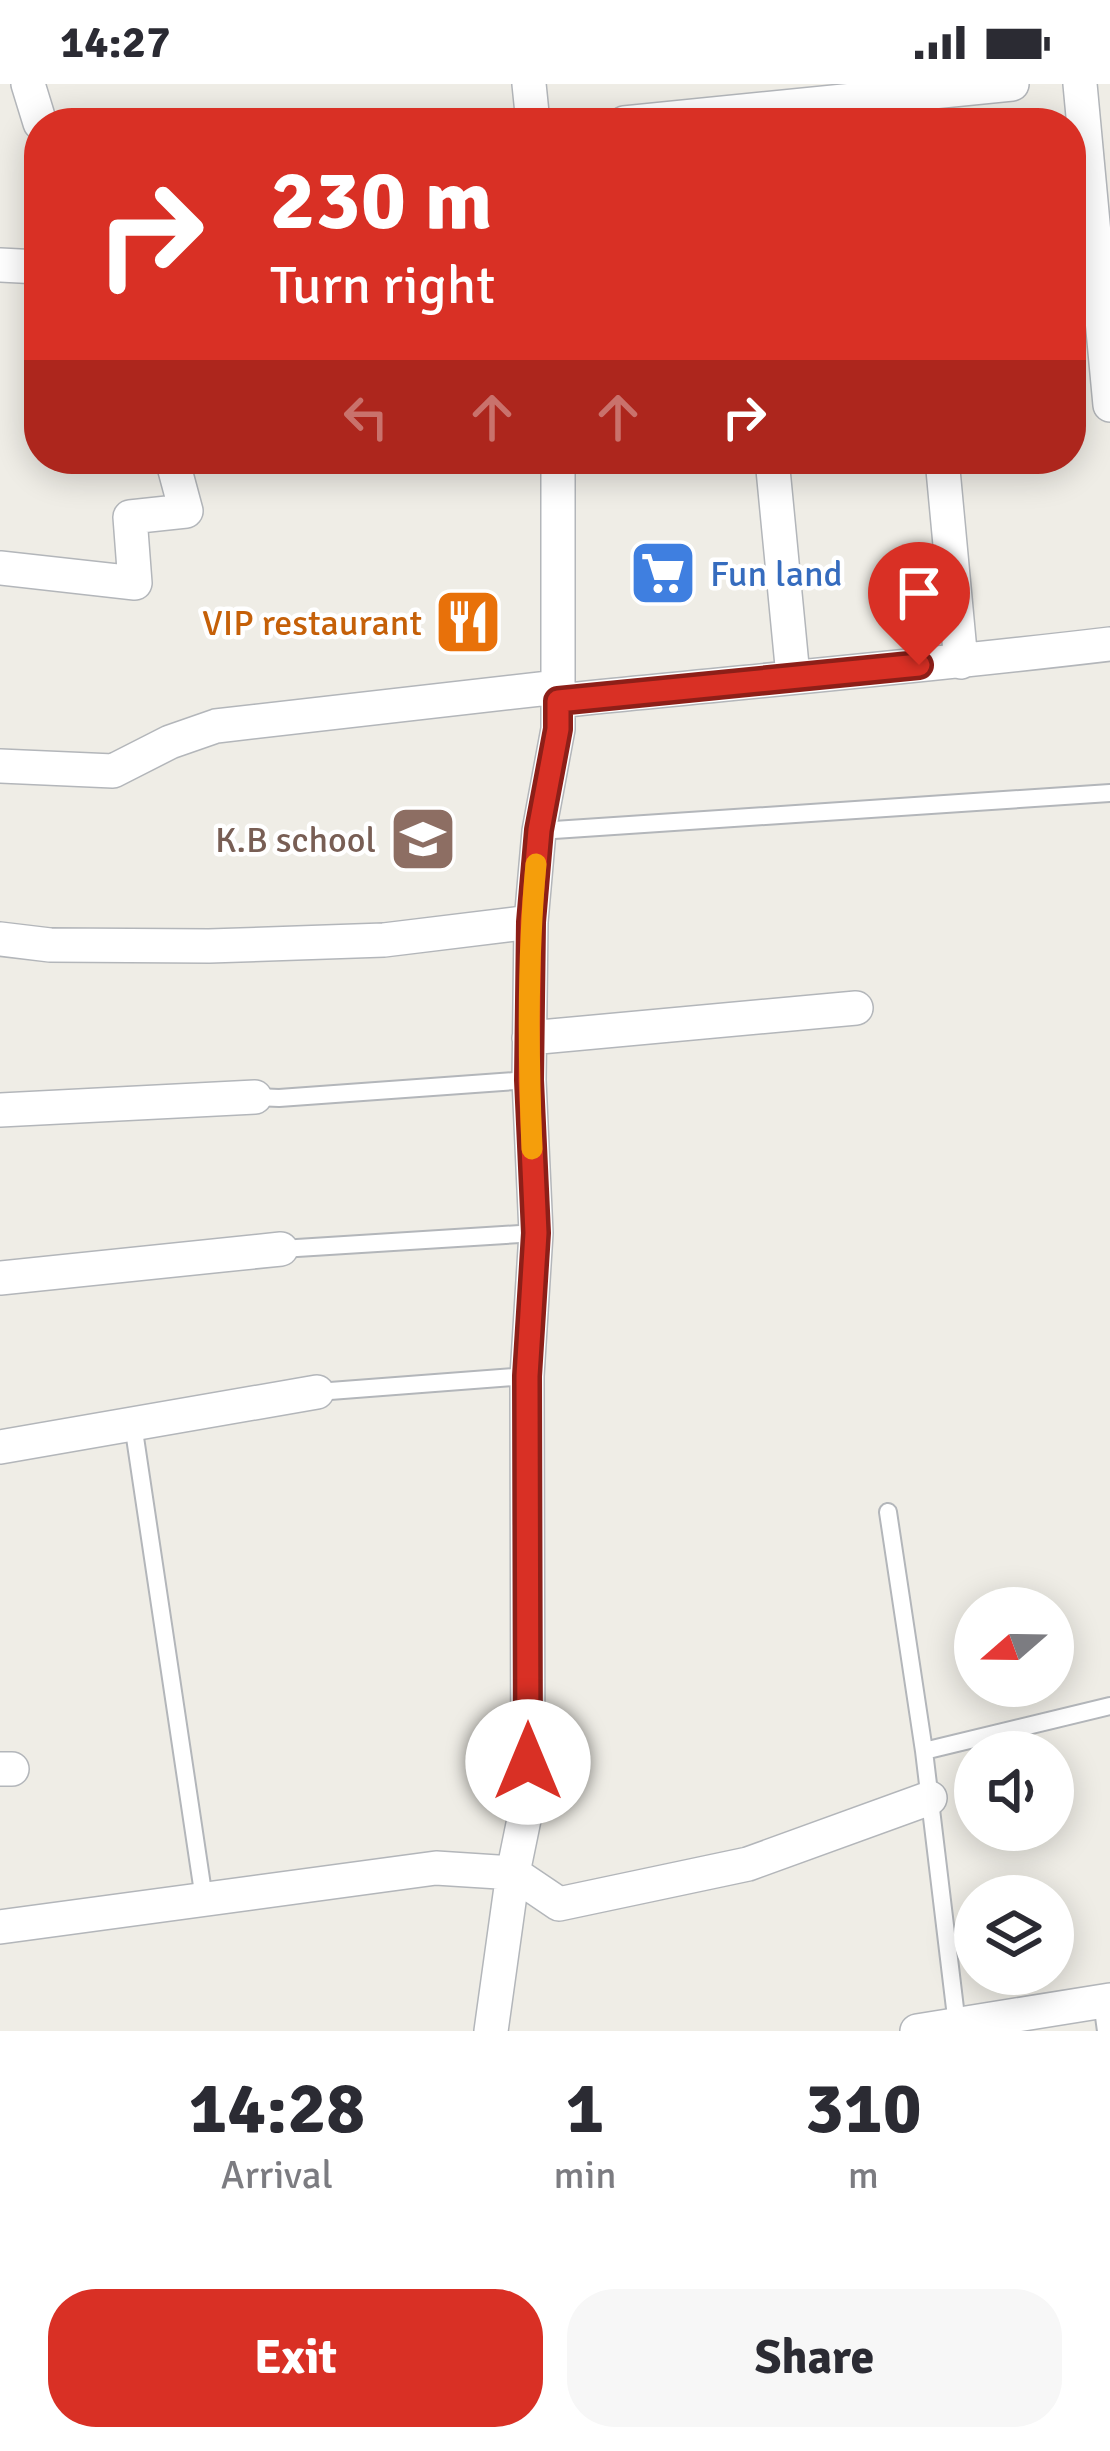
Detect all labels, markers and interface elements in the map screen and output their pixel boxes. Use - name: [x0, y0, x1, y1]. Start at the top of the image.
- text: 14:27: [60, 15, 170, 70]
- text: 230 m: [270, 149, 492, 253]
- icon: right: [72, 156, 228, 312]
- text: Turn right: [270, 252, 495, 319]
- icon: left: [333, 384, 399, 450]
- icon: ahead: [459, 384, 525, 450]
- icon: ahead: [585, 384, 651, 450]
- icon: right: [711, 384, 777, 450]
- supermarket icon: Fun land: [628, 538, 698, 608]
- pin: [868, 542, 970, 665]
- place label: Fun land: [710, 552, 843, 597]
- icon: arrive: [886, 560, 952, 626]
- restaurant icon: VIP restaurant: [433, 587, 503, 657]
- place label: VIP restaurant: [202, 601, 422, 646]
- school or university icon: K.B school: [388, 804, 458, 874]
- place label: K.B school: [215, 818, 376, 863]
- north arrow: [954, 1587, 1074, 1707]
- map controls: [954, 1587, 1074, 1995]
- position arrow: [465, 1699, 591, 1825]
- button: sound: [954, 1731, 1074, 1851]
- button: layers: [954, 1875, 1074, 1995]
- text: 14:28: [188, 2064, 365, 2153]
- text: 1: [566, 2064, 604, 2153]
- text: 310: [805, 2064, 922, 2153]
- text: Arrival: [221, 2151, 333, 2199]
- text: min: [554, 2151, 617, 2199]
- text: m: [848, 2151, 879, 2199]
- button: Exit: [48, 2289, 543, 2427]
- button: Share: [567, 2289, 1062, 2427]

